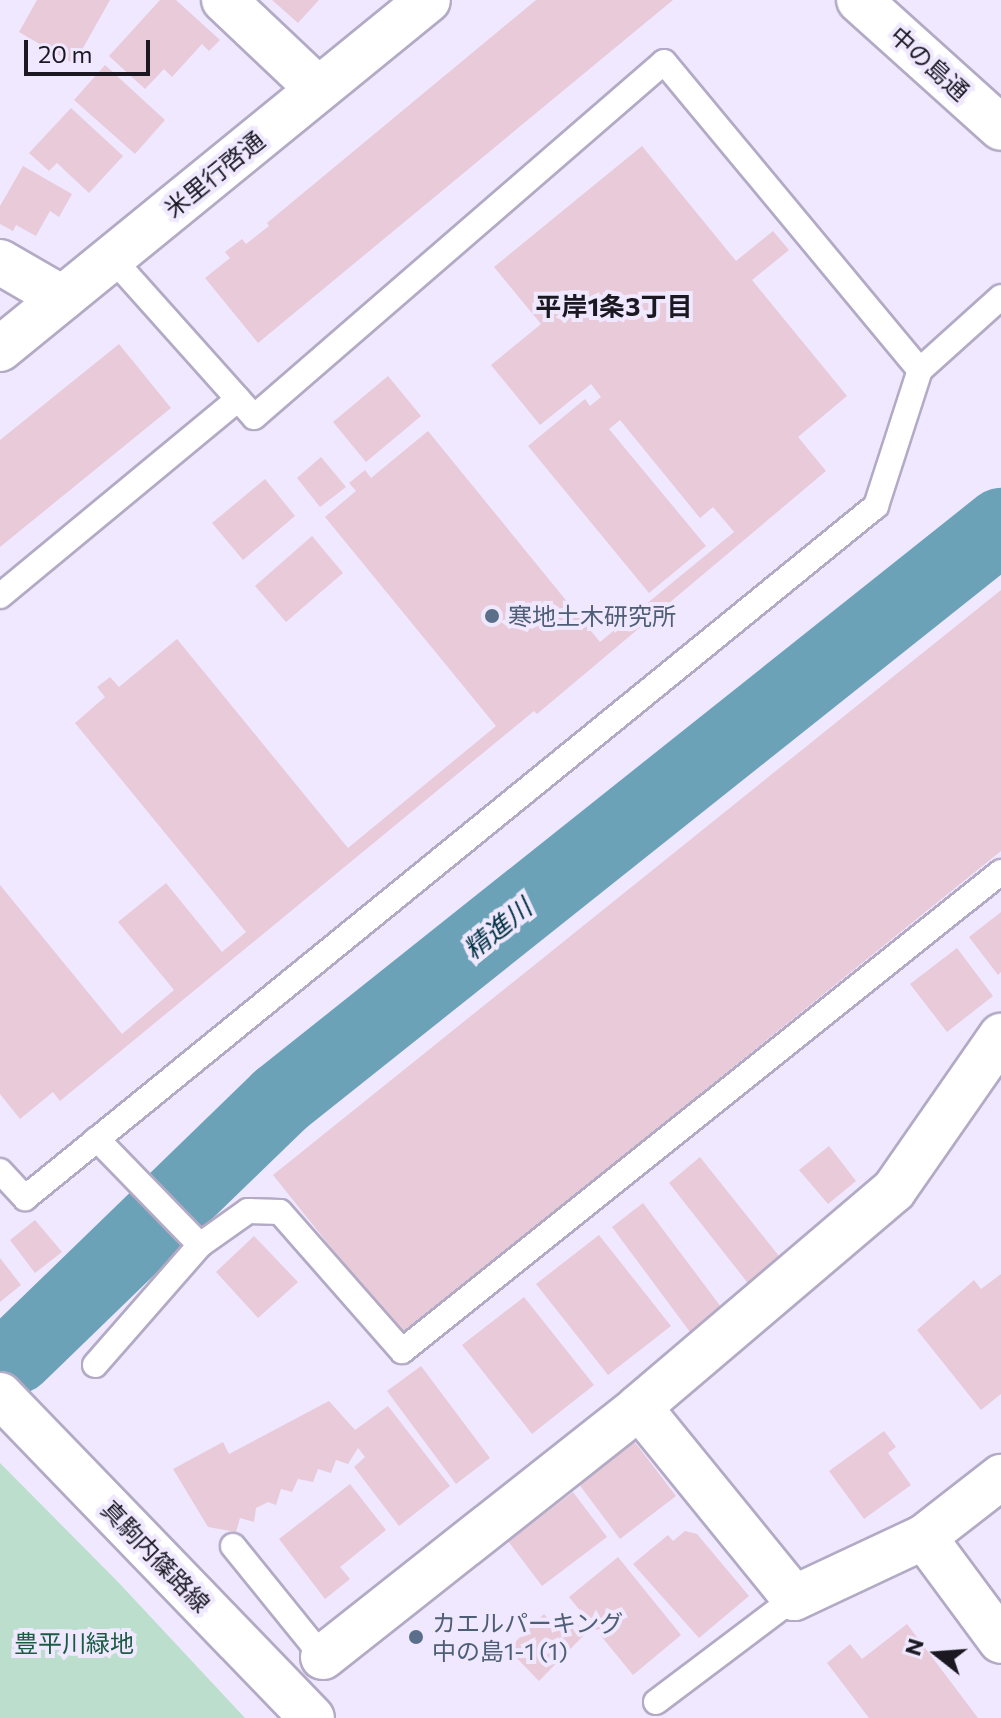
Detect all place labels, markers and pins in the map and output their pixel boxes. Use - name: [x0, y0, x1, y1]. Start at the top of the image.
- place label: 寒地土木研究所: [508, 602, 676, 630]
- marker: 寒地土木研究所: [483, 607, 501, 625]
- place label: カエルパーキング 中の島1-1 (1): [432, 1609, 624, 1665]
- marker: カエルパーキング 中の島1-1 (1): [407, 1628, 425, 1646]

